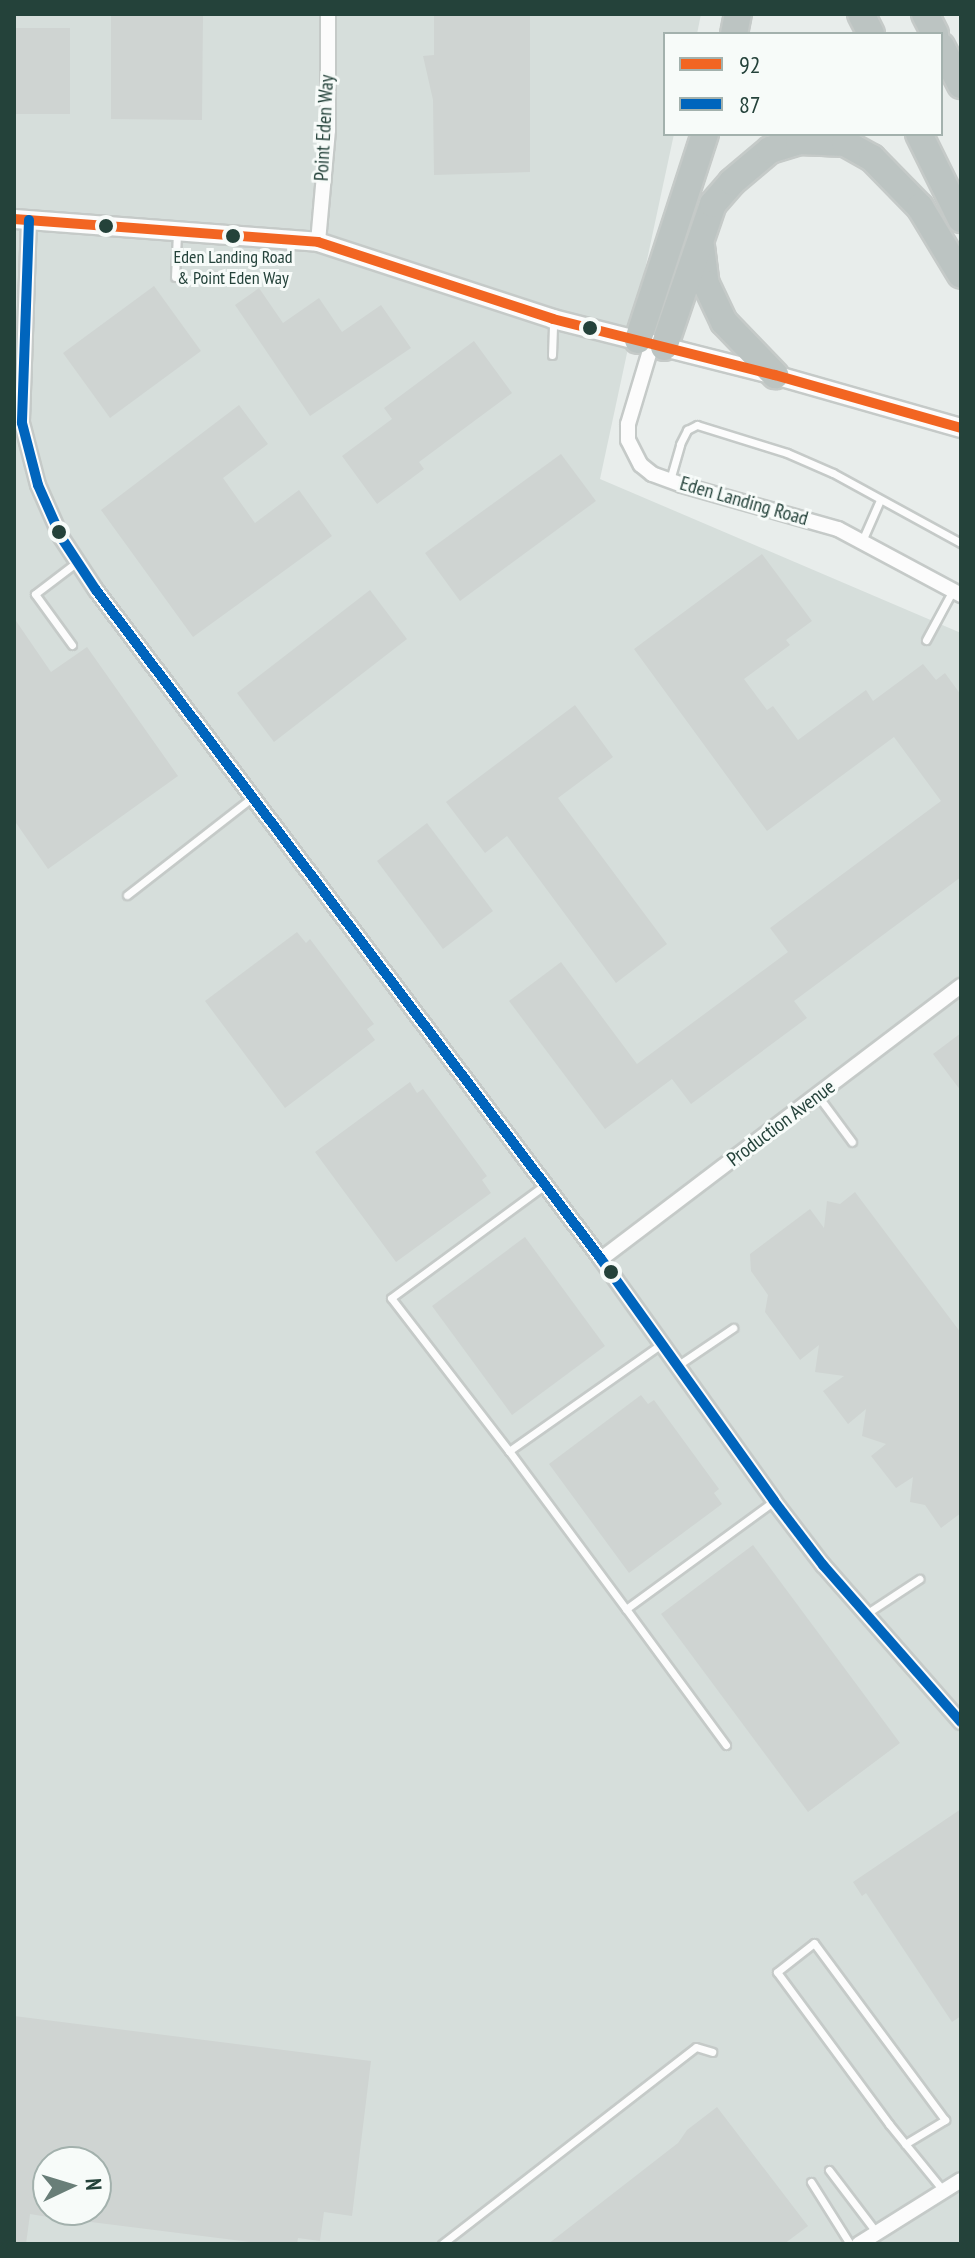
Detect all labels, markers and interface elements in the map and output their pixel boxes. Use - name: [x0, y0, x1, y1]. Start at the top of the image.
- legend: [663, 32, 943, 136]
- text: 92: [739, 49, 761, 80]
- street label: Point Eden Way: [309, 74, 339, 182]
- text: 87: [739, 89, 761, 120]
- unlabelled marker: [98, 218, 114, 234]
- marker: Eden Landing Road & Point Eden Way: [225, 228, 241, 244]
- place label: Eden Landing Road & Point Eden Way: [174, 247, 292, 290]
- unlabelled marker: [582, 320, 598, 336]
- street label: Eden Landing Road: [677, 471, 811, 531]
- unlabelled marker: [51, 524, 67, 540]
- street label: Production Avenue: [722, 1075, 840, 1171]
- unlabelled marker: [603, 1264, 619, 1280]
- north arrow: [32, 2146, 112, 2226]
- text: N: [80, 2178, 108, 2191]

